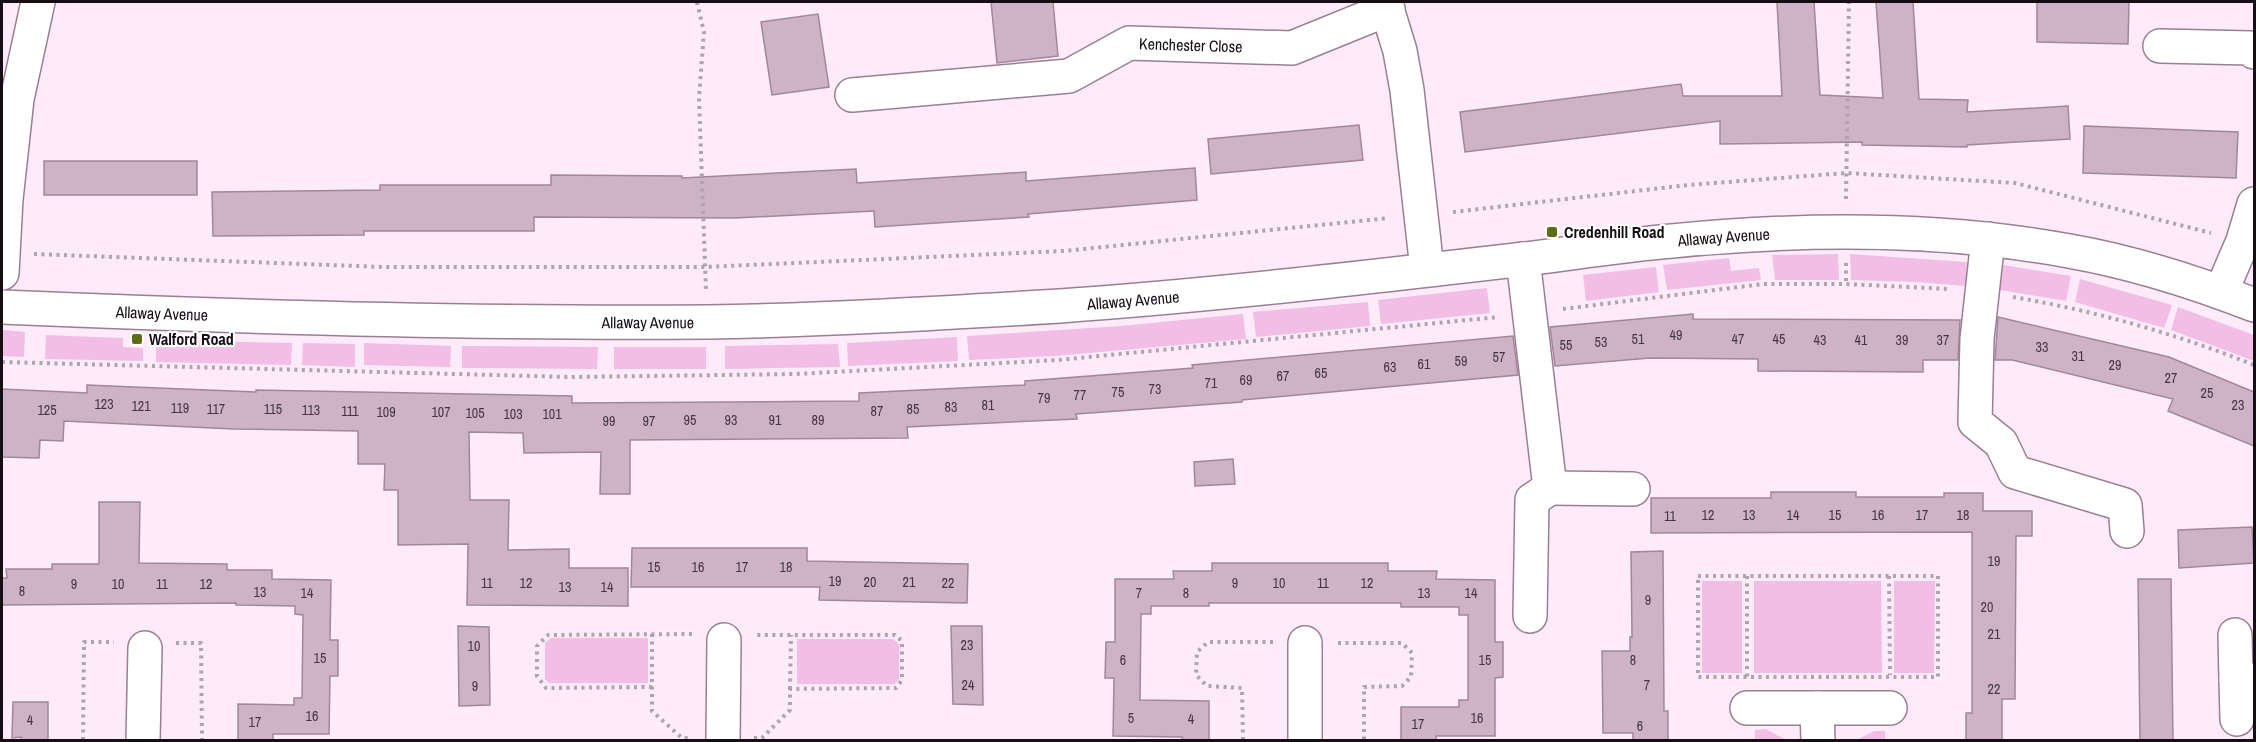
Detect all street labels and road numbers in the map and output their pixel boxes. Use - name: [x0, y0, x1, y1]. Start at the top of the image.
- street label: Kenchester Close: [1139, 32, 1243, 57]
- street label: Allaway Avenue: [1676, 223, 1770, 251]
- street label: Allaway Avenue: [1085, 285, 1180, 315]
- street label: Allaway Avenue: [114, 301, 208, 326]
- street label: Allaway Avenue: [601, 311, 694, 333]

